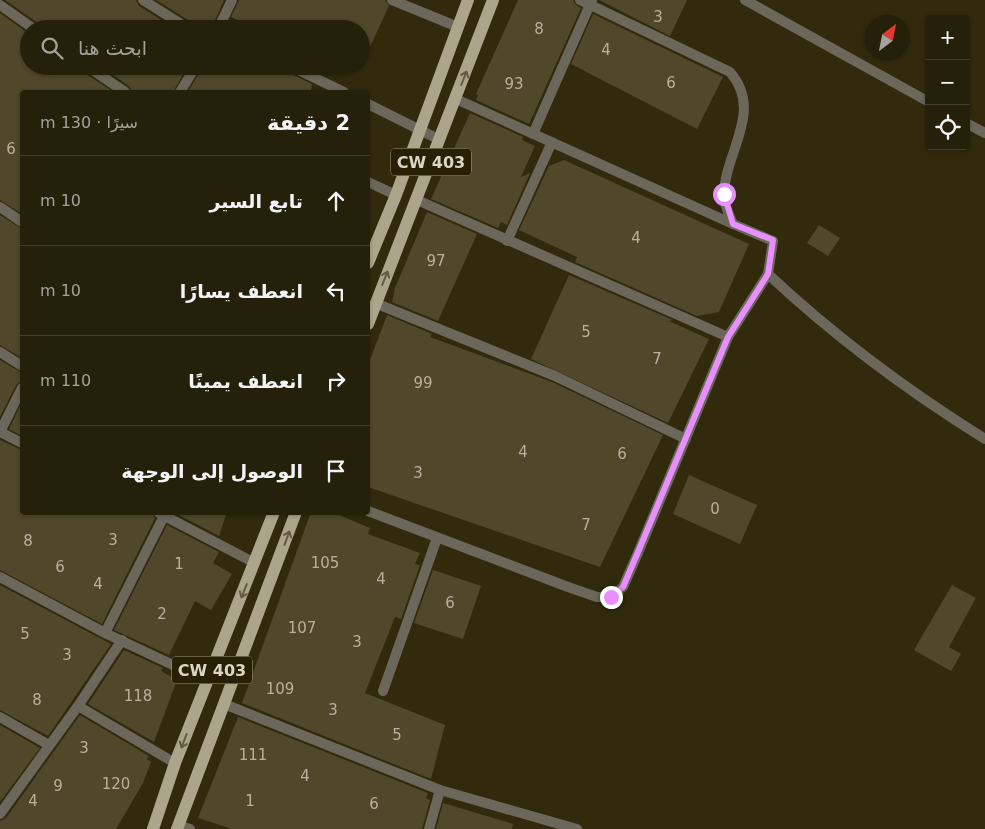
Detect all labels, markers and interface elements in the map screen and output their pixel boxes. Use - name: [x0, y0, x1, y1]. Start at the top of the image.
- house number: 3: [653, 8, 663, 26]
- north arrow: [865, 15, 910, 60]
- map controls: [925, 15, 970, 150]
- button: +: [925, 15, 970, 60]
- search box: [20, 20, 370, 75]
- house number: 8: [534, 20, 544, 38]
- icon: search: [38, 34, 66, 62]
- text: ابحث هنا: [78, 37, 147, 59]
- house number: 4: [601, 41, 611, 59]
- button: −: [925, 60, 970, 105]
- one-way arrow: [460, 71, 469, 87]
- house number: 6: [666, 74, 676, 92]
- house number: 93: [504, 75, 524, 93]
- button: locate: [925, 105, 970, 150]
- text: 2 دقيقة: [267, 111, 350, 135]
- text: سيرًا · 130 m: [40, 113, 138, 132]
- house number: 6: [6, 140, 16, 158]
- road number: CW 403: [391, 148, 471, 176]
- route start: [713, 183, 736, 206]
- icon: ahead: [322, 187, 350, 215]
- text: تابع السير: [209, 190, 303, 212]
- text: 10 m: [40, 191, 81, 210]
- house number: 4: [631, 229, 641, 247]
- house number: 97: [426, 252, 446, 270]
- one-way arrow: [382, 271, 391, 286]
- icon: left: [322, 277, 350, 305]
- text: انعطف يسارًا: [180, 280, 303, 302]
- text: 10 m: [40, 281, 81, 300]
- house number: 5: [581, 323, 591, 341]
- house number: 7: [652, 350, 662, 368]
- icon: right: [322, 367, 350, 395]
- text: انعطف يمينًا: [188, 370, 303, 392]
- text: 110 m: [40, 371, 91, 390]
- house number: 99: [413, 374, 433, 392]
- house number: 4: [518, 443, 528, 461]
- house number: 6: [617, 445, 627, 463]
- icon: arrive: [322, 457, 350, 485]
- text: الوصول إلى الوجهة: [121, 460, 303, 482]
- house number: 3: [413, 464, 423, 482]
- house number: 0: [710, 500, 720, 518]
- house number: 7: [581, 516, 591, 534]
- house number: 3: [108, 531, 118, 549]
- one-way arrow: [283, 531, 292, 546]
- house number: 8: [23, 532, 33, 550]
- house number: 105: [311, 554, 339, 572]
- house number: 1: [174, 555, 184, 573]
- house number: 6: [55, 558, 65, 576]
- house number: 4: [376, 570, 386, 588]
- house number: 4: [93, 575, 103, 593]
- one-way arrow: [239, 583, 248, 598]
- route end: [600, 586, 623, 609]
- house number: 6: [445, 594, 455, 612]
- house number: 2: [157, 605, 167, 623]
- house number: 107: [288, 619, 316, 637]
- house number: 5: [20, 625, 30, 643]
- house number: 3: [352, 633, 362, 651]
- house number: 3: [62, 646, 72, 664]
- road number: CW 403: [172, 656, 252, 684]
- house number: 109: [266, 680, 294, 698]
- house number: 118: [124, 687, 152, 705]
- house number: 8: [32, 691, 42, 709]
- house number: 3: [328, 701, 338, 719]
- house number: 5: [392, 726, 402, 744]
- one-way arrow: [178, 734, 187, 749]
- house number: 3: [79, 739, 89, 757]
- house number: 111: [239, 746, 267, 764]
- house number: 4: [300, 767, 310, 785]
- house number: 120: [102, 775, 130, 793]
- house number: 9: [53, 777, 63, 795]
- house number: 4: [28, 792, 38, 810]
- house number: 1: [245, 792, 255, 810]
- house number: 6: [369, 795, 379, 813]

